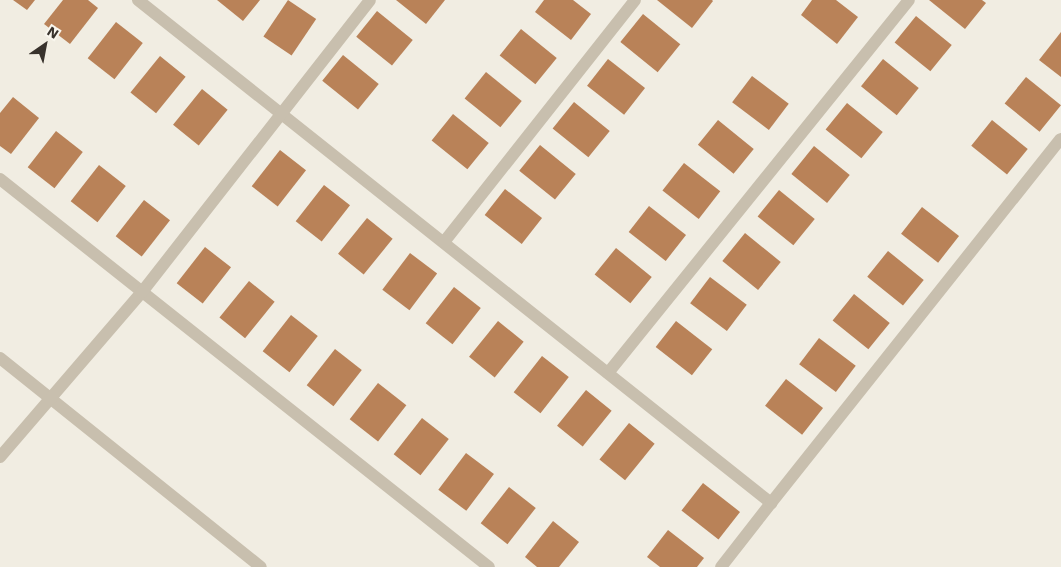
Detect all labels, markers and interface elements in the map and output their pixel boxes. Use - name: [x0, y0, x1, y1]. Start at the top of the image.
- north arrow: [20, 20, 70, 70]
- text: N: [44, 23, 62, 42]

